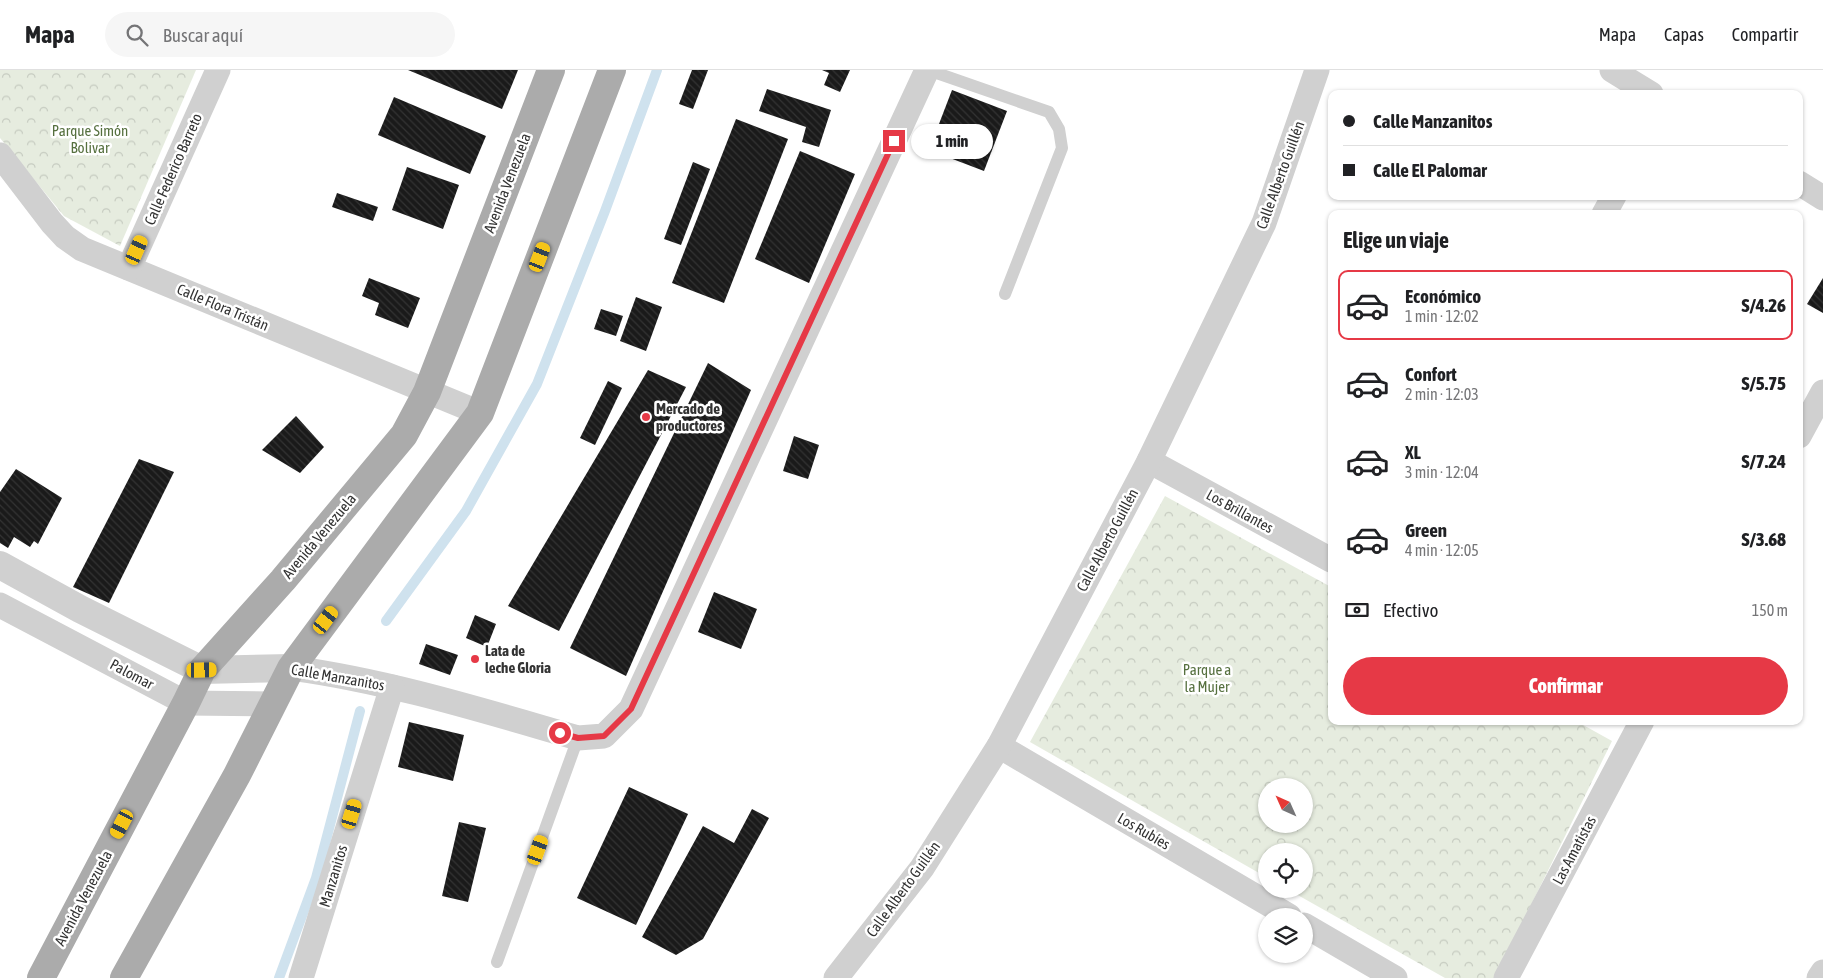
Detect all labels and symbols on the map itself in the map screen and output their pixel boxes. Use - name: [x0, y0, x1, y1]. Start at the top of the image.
- street label: Calle Federico Barreto: [141, 111, 205, 227]
- street label: Calle Alberto Guillén: [1253, 119, 1307, 231]
- park label: Parque Simón Bolivar: [52, 122, 128, 156]
- callout: 1 min: [912, 124, 994, 158]
- route end: [883, 130, 905, 152]
- street label: Avenida Venezuela: [480, 131, 534, 235]
- car: [124, 233, 149, 267]
- car: [527, 240, 552, 274]
- street label: Calle Flora Tristán: [175, 280, 271, 334]
- place label: Mercado de productores: [656, 400, 723, 434]
- marker: Mercado de productores: [640, 411, 652, 423]
- street label: Calle Alberto Guillén: [1073, 486, 1141, 594]
- street label: Los Brillantes: [1204, 486, 1276, 536]
- street label: Avenida Venezuela: [279, 490, 359, 582]
- car: [310, 604, 341, 636]
- place label: Lata de leche Gloria: [485, 642, 551, 676]
- marker: Lata de leche Gloria: [469, 653, 481, 665]
- street label: Palomar: [107, 655, 157, 693]
- street label: Calle Manzanitos: [290, 660, 386, 694]
- park label: Parque a la Mujer: [1183, 661, 1231, 695]
- car: [186, 662, 217, 678]
- route start: [549, 722, 571, 744]
- north arrow: [1258, 778, 1312, 832]
- car: [340, 797, 363, 831]
- car: [108, 807, 135, 841]
- street label: Los Rubíes: [1115, 809, 1173, 853]
- street label: Las Amatistas: [1549, 813, 1599, 887]
- car: [525, 833, 550, 867]
- street label: Calle Alberto Guillén: [863, 838, 943, 940]
- street label: Manzanitos: [316, 843, 350, 909]
- street label: Avenida Venezuela: [51, 848, 115, 948]

